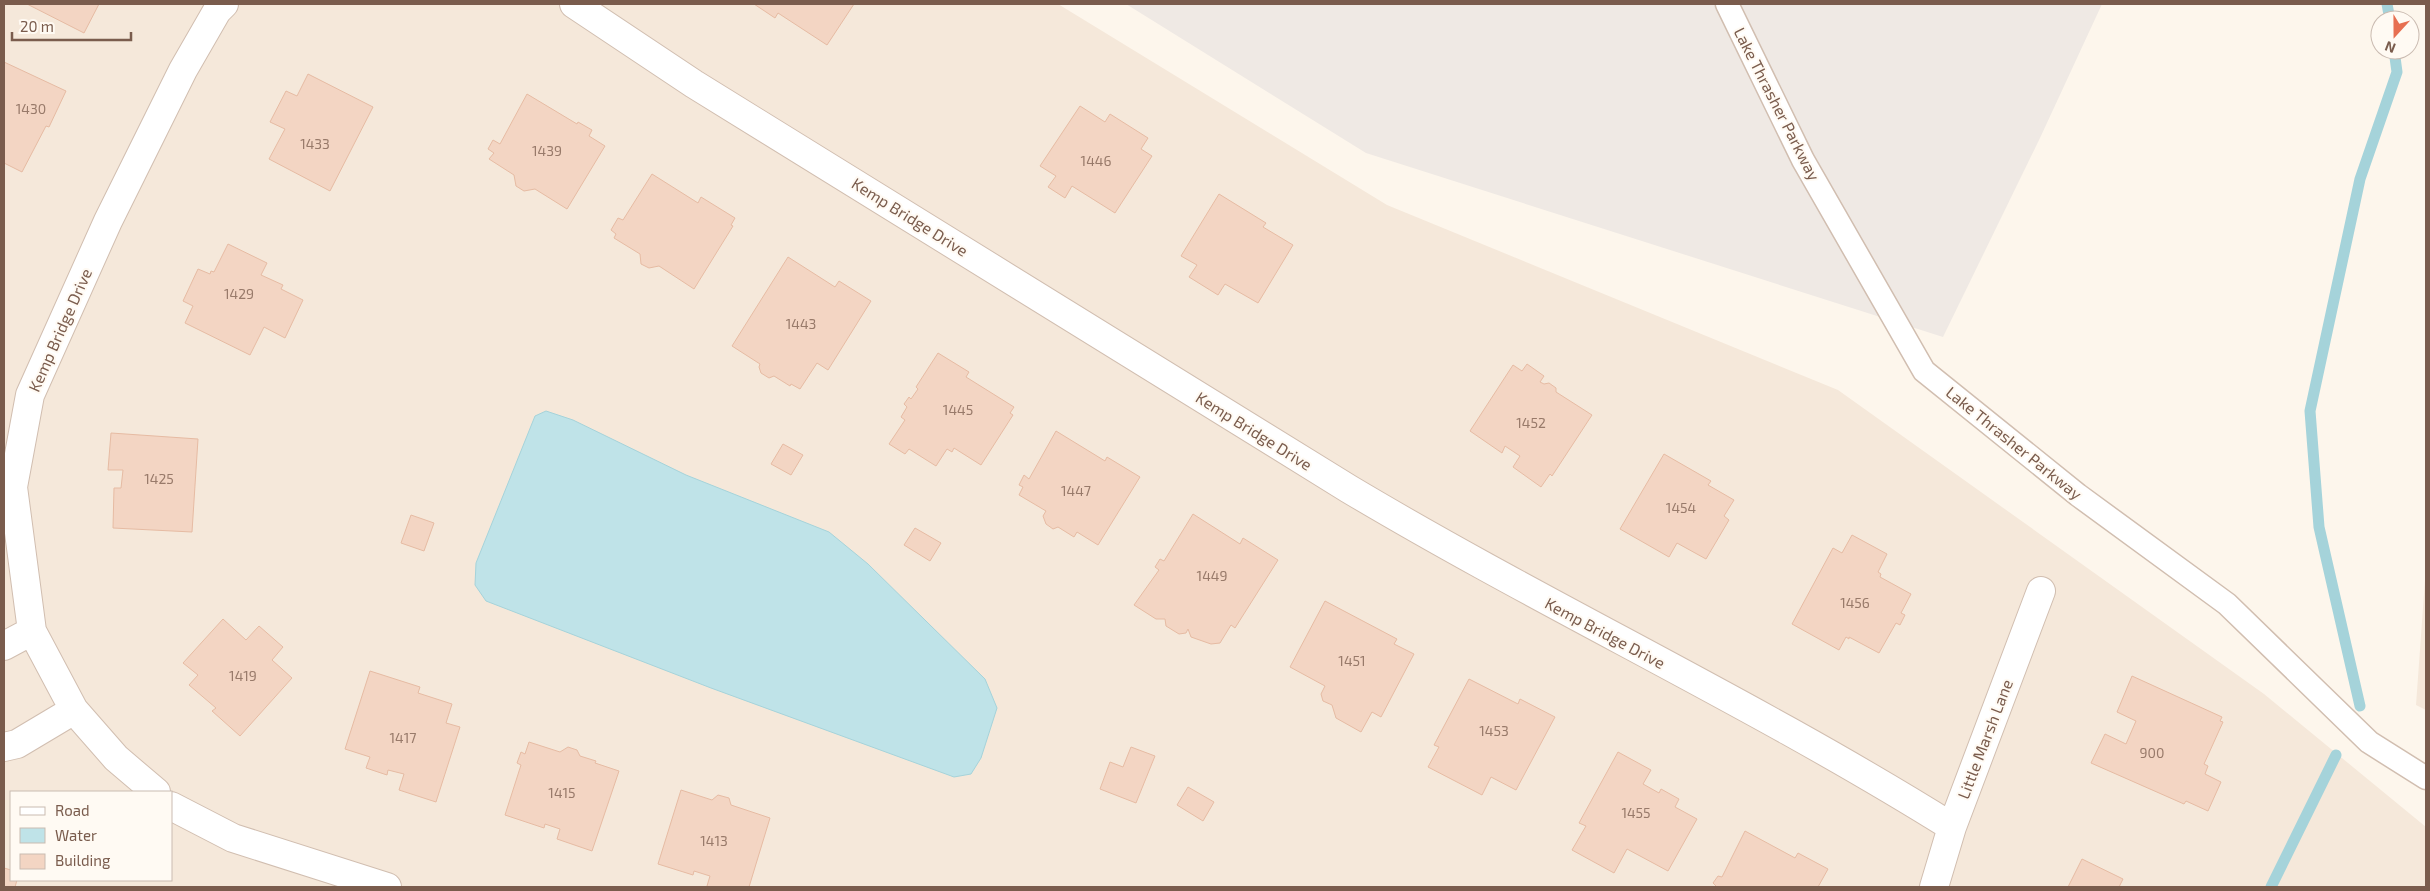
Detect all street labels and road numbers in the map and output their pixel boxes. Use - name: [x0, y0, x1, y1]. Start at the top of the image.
- street label: Lake Thrasher Parkway: [1731, 24, 1825, 184]
- street label: Kemp Bridge Drive: [849, 173, 972, 260]
- street label: Kemp Bridge Drive: [24, 265, 95, 394]
- street label: Lake Thrasher Parkway: [1943, 382, 2086, 504]
- street label: Kemp Bridge Drive: [1193, 387, 1316, 474]
- street label: Kemp Bridge Drive: [1542, 593, 1668, 672]
- street label: Little Marsh Lane: [1953, 676, 2016, 801]

